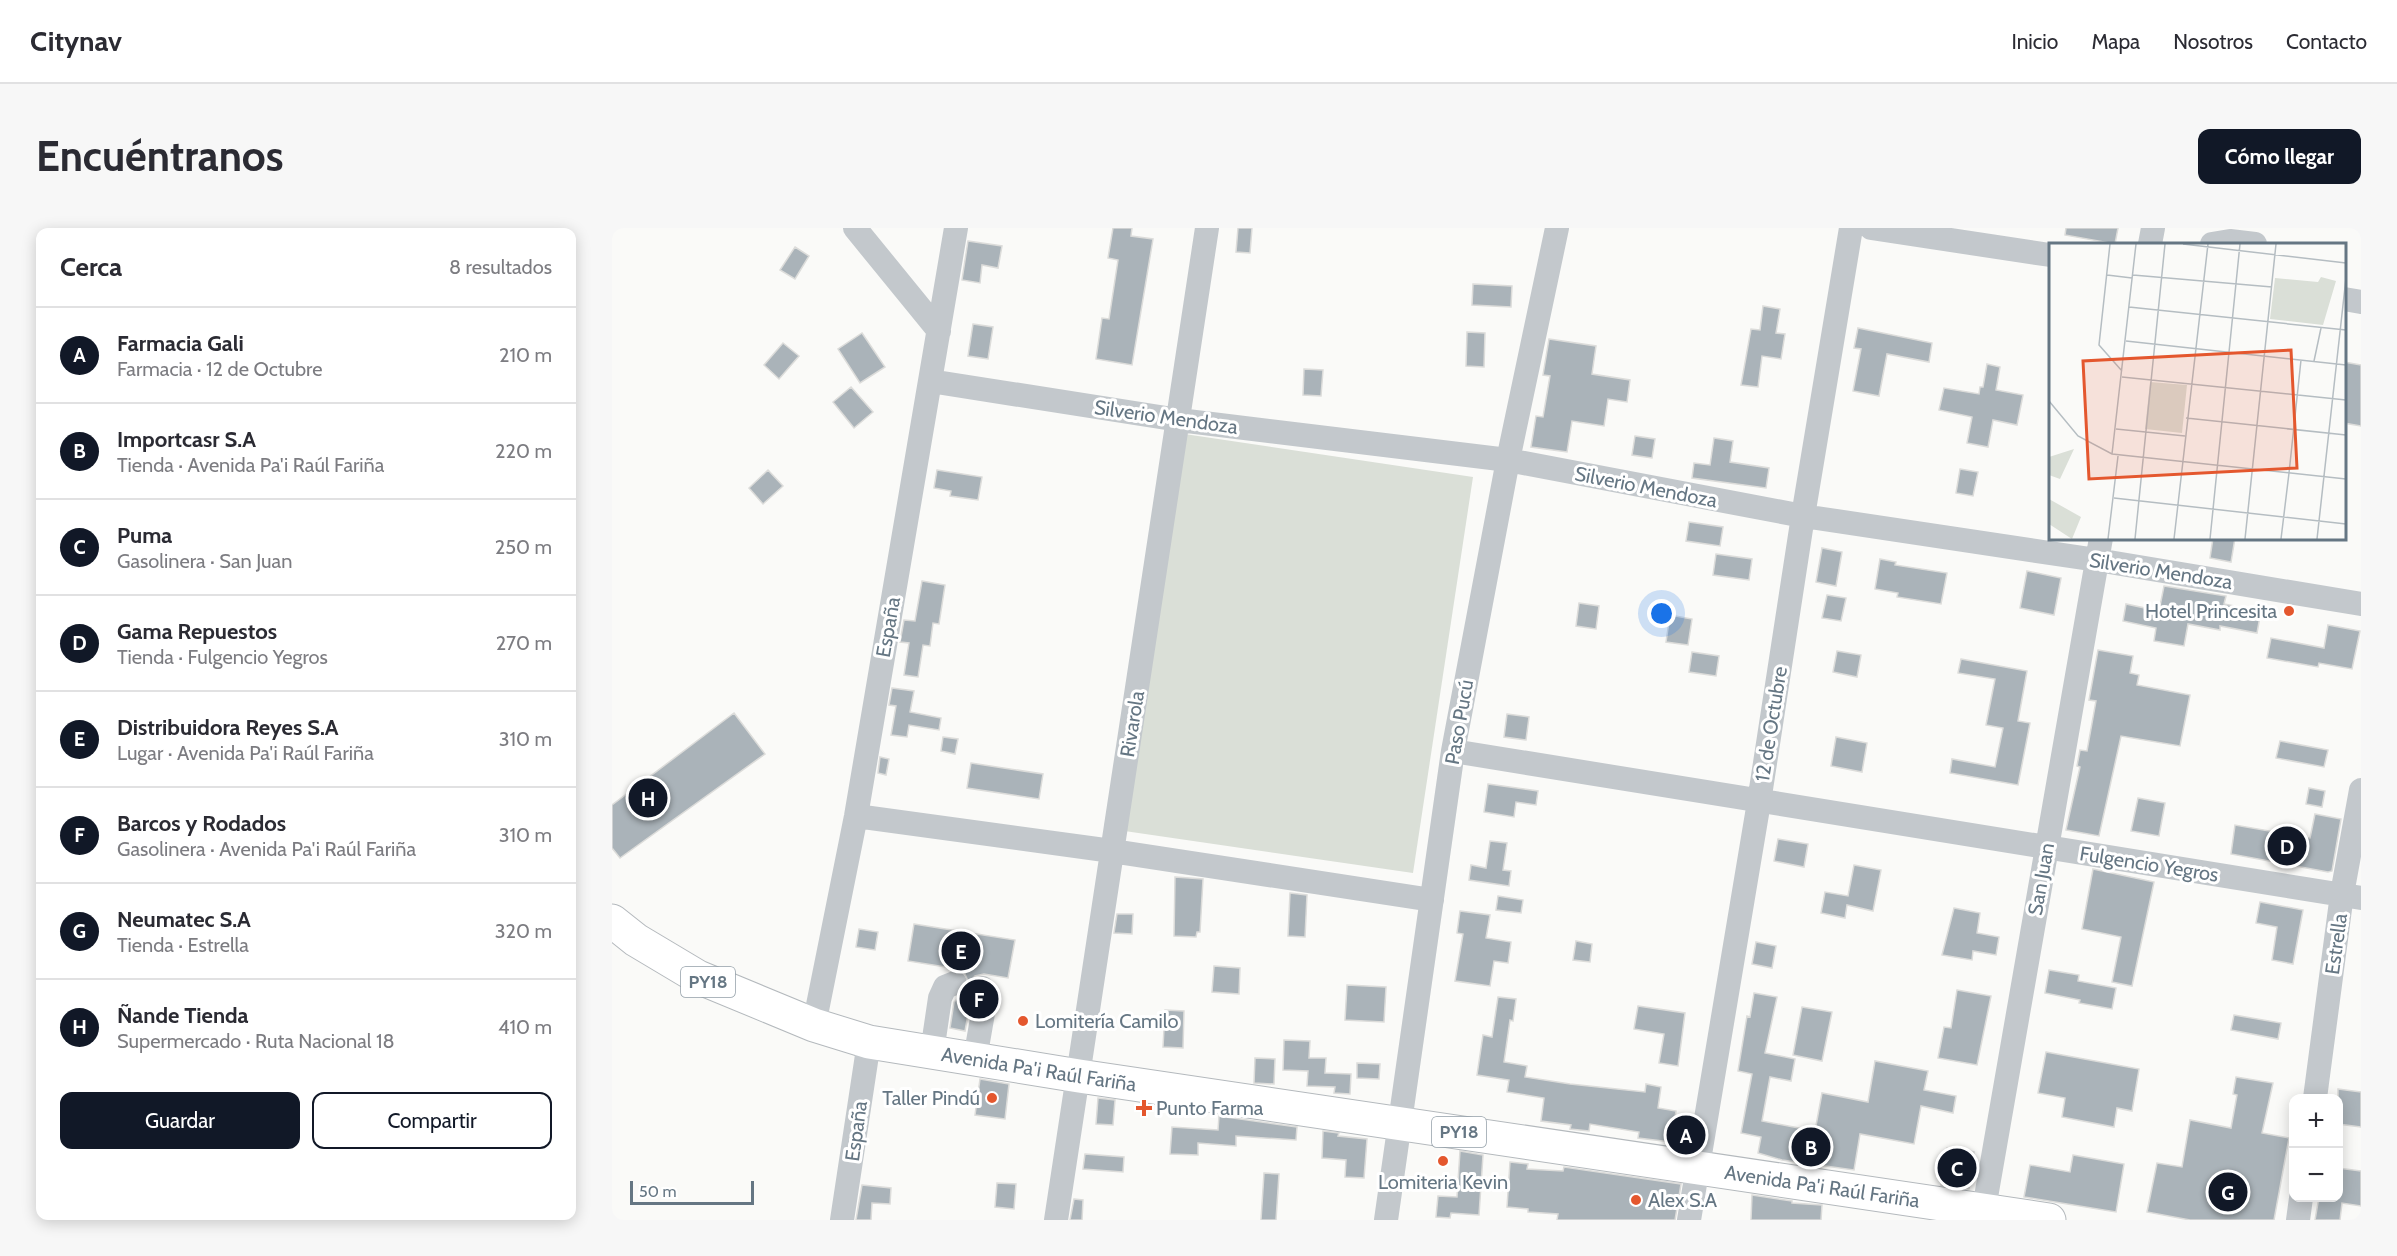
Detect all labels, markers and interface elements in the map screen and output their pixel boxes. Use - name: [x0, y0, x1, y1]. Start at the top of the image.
- text: Citynav: [30, 24, 122, 58]
- text: Inicio: [2011, 29, 2058, 54]
- text: Mapa: [2091, 29, 2140, 54]
- text: Nosotros: [2173, 29, 2253, 54]
- text: Contacto: [2286, 29, 2367, 54]
- button: Cómo llegar: [2198, 129, 2361, 184]
- text: Encuéntranos: [36, 130, 284, 182]
- inset map: [2049, 243, 2346, 540]
- text: Cerca: [60, 251, 122, 283]
- text: 8 resultados: [449, 255, 552, 279]
- text: Farmacia Gali: [117, 330, 244, 357]
- text: A: [73, 343, 86, 367]
- text: 210 m: [499, 343, 552, 367]
- text: Farmacia · 12 de Octubre: [117, 357, 322, 381]
- street label: Silverio Mendoza: [1093, 395, 1240, 439]
- text: Importcasr S.A: [117, 426, 256, 453]
- text: B: [73, 439, 86, 463]
- text: 220 m: [495, 439, 552, 463]
- text: Tienda · Avenida Pa'i Raúl Fariña: [117, 453, 384, 477]
- street label: Silverio Mendoza: [1573, 461, 1720, 513]
- text: Puma: [117, 522, 172, 549]
- text: C: [73, 535, 86, 559]
- text: 250 m: [495, 535, 552, 559]
- street label: Silverio Mendoza: [2088, 548, 2235, 594]
- text: Gasolinera · San Juan: [117, 549, 292, 573]
- street label: España: [871, 595, 905, 659]
- your location: [1647, 599, 1676, 628]
- place label: Hotel Princesita: [2145, 599, 2277, 623]
- marker: Hotel Princesita: [2282, 604, 2296, 618]
- text: Gama Repuestos: [117, 618, 277, 645]
- text: D: [72, 631, 87, 655]
- text: 270 m: [496, 631, 552, 655]
- text: Tienda · Fulgencio Yegros: [117, 645, 328, 669]
- street label: 12 de Octubre: [1750, 665, 1792, 783]
- street label: Paso Pucú: [1440, 678, 1478, 766]
- street label: Rivarola: [1115, 689, 1149, 759]
- text: Distribuidora Reyes S.A: [117, 714, 339, 741]
- text: E: [74, 727, 85, 751]
- text: 310 m: [499, 727, 552, 751]
- text: Lugar · Avenida Pa'i Raúl Fariña: [117, 741, 374, 765]
- pin: H: [628, 776, 668, 820]
- text: Barcos y Rodados: [117, 810, 286, 837]
- text: F: [74, 823, 85, 847]
- text: 310 m: [499, 823, 552, 847]
- pin: D: [2268, 824, 2306, 868]
- text: Gasolinera · Avenida Pa'i Raúl Fariña: [117, 837, 416, 861]
- street label: San Juan: [2023, 841, 2059, 917]
- street label: Fulgencio Yegros: [2078, 841, 2220, 887]
- text: Neumatec S.A: [117, 906, 251, 933]
- street label: Estrella: [2320, 912, 2352, 976]
- text: G: [73, 919, 86, 943]
- text: 320 m: [495, 919, 552, 943]
- pin: E: [942, 928, 980, 974]
- text: Tienda · Estrella: [117, 933, 249, 957]
- road number: PY18: [681, 967, 735, 997]
- pin: F: [960, 976, 998, 1022]
- text: Ñande Tienda: [117, 1002, 249, 1029]
- place label: Lomitería Camilo: [1035, 1009, 1178, 1033]
- marker: Lomitería Camilo: [1016, 1014, 1030, 1028]
- text: H: [72, 1015, 87, 1039]
- text: 410 m: [498, 1015, 552, 1039]
- text: Supermercado · Ruta Nacional 18: [117, 1029, 395, 1053]
- street label: Avenida Pa'i Raúl Fariña: [940, 1042, 1138, 1096]
- place label: Taller Pindú: [882, 1086, 980, 1110]
- marker: Taller Pindú: [985, 1091, 999, 1105]
- button: Guardar: [60, 1092, 300, 1149]
- button: Compartir: [312, 1092, 552, 1149]
- map controls: [2289, 1094, 2343, 1202]
- button: +: [2289, 1094, 2343, 1148]
- place label: Punto Farma: [1156, 1096, 1264, 1120]
- street label: España: [840, 1099, 872, 1163]
- marker: Punto Farma: [1137, 1101, 1151, 1115]
- pin: A: [1666, 1112, 1706, 1158]
- road number: PY18: [1432, 1117, 1486, 1147]
- pin: B: [1792, 1124, 1830, 1170]
- pin: C: [1938, 1146, 1976, 1190]
- button: −: [2289, 1148, 2343, 1202]
- marker: Lomiteria Kevin: [1436, 1154, 1450, 1168]
- street label: Avenida Pa'i Raúl Fariña: [1723, 1160, 1922, 1213]
- place label: Lomiteria Kevin: [1378, 1170, 1508, 1194]
- pin: G: [2208, 1170, 2248, 1214]
- scale bar: [630, 1178, 754, 1206]
- text: 50 m: [639, 1182, 676, 1201]
- place label: Alex S.A: [1648, 1188, 1718, 1212]
- marker: Alex S.A: [1629, 1193, 1643, 1207]

